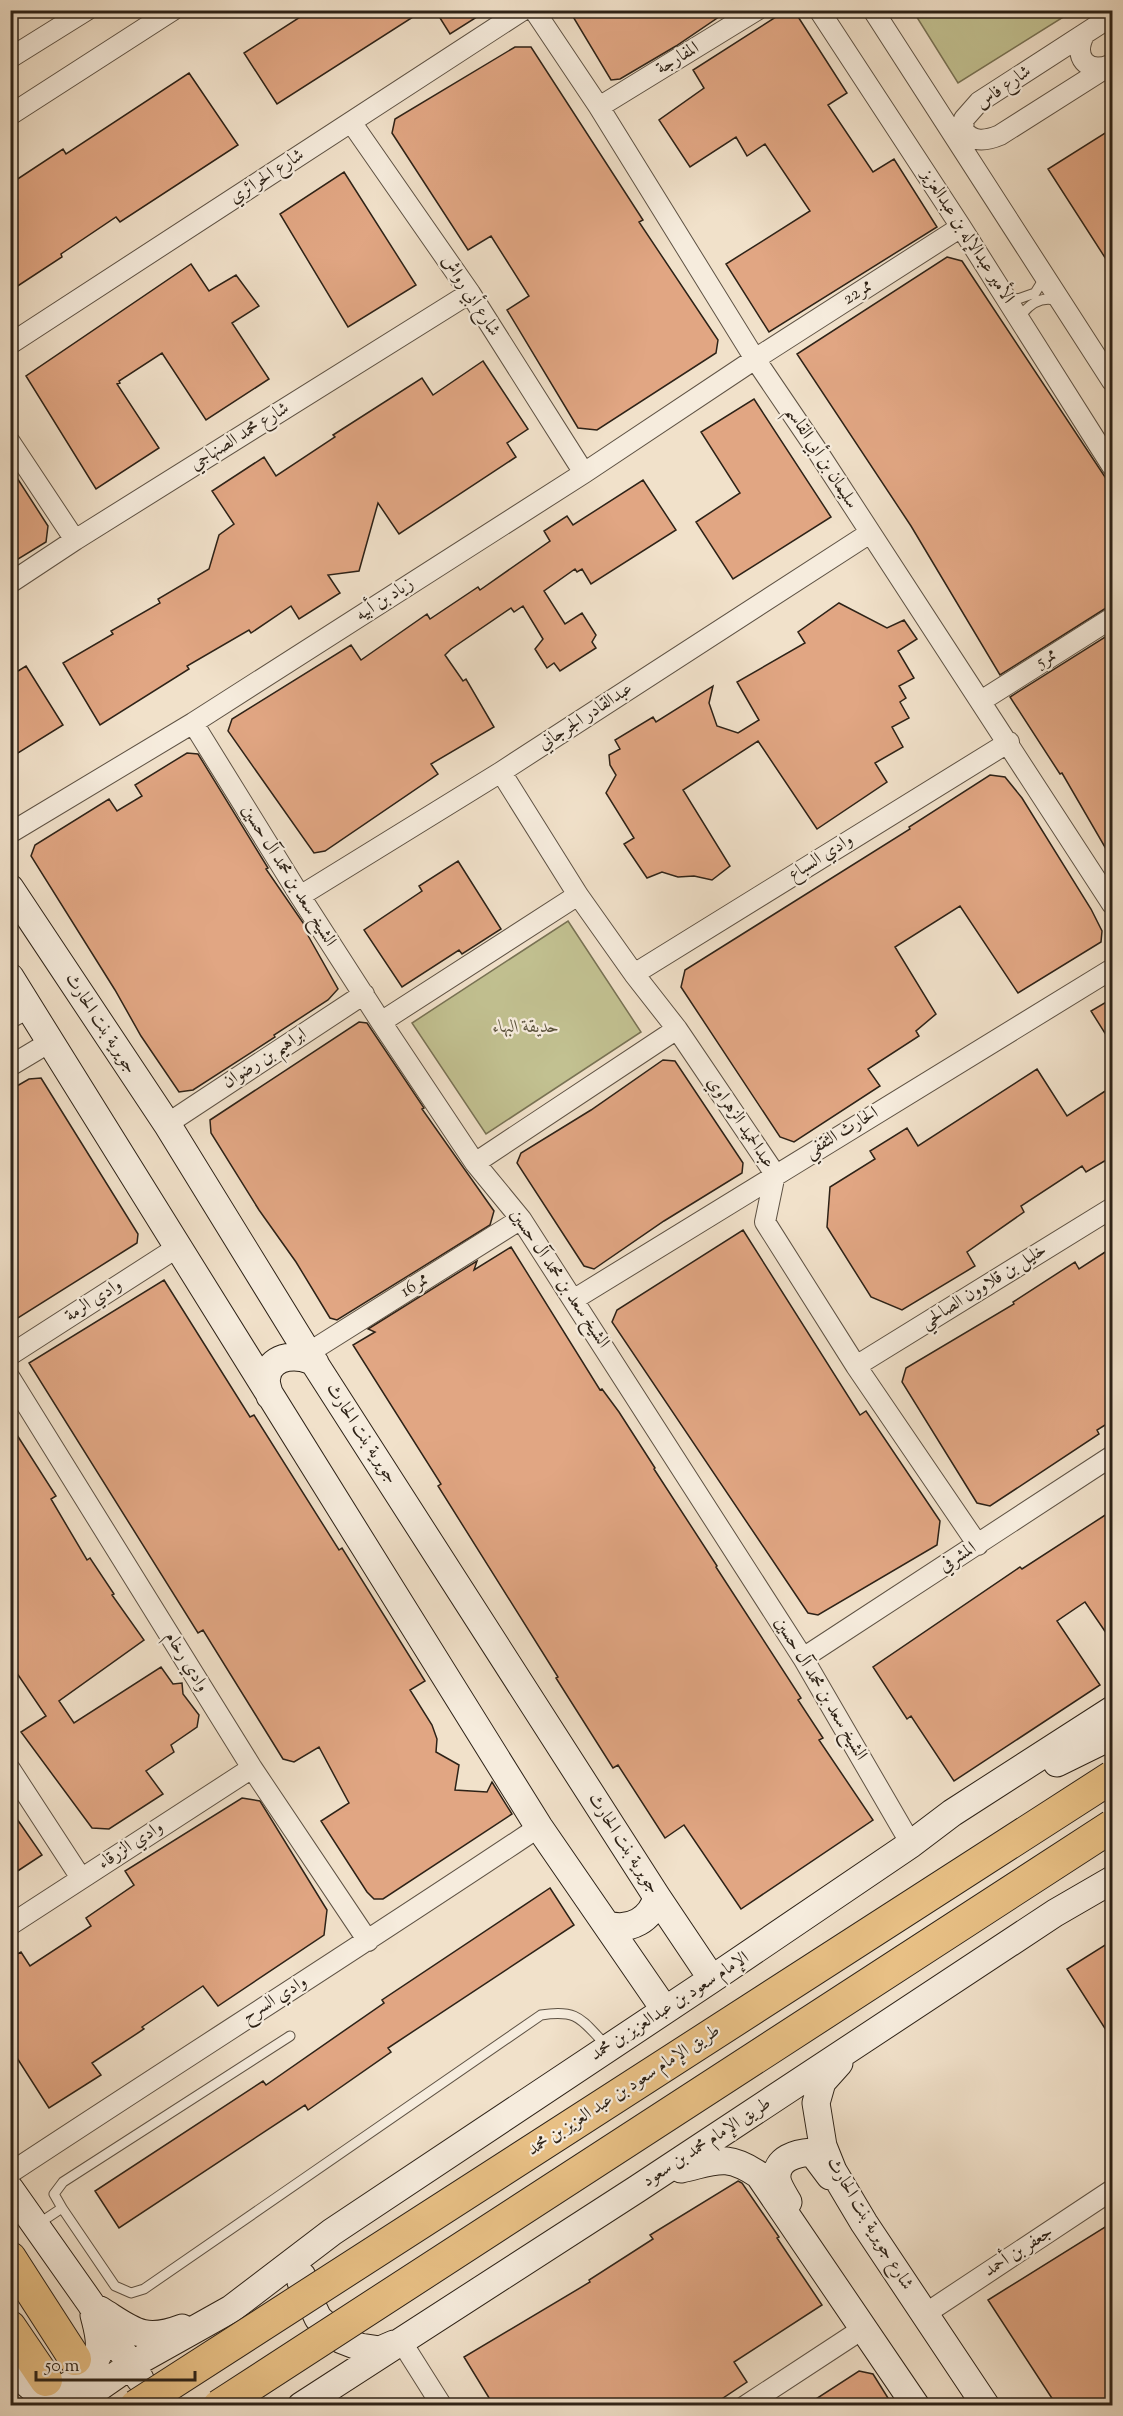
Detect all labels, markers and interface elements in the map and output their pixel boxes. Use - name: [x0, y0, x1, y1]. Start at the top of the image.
- street label: المفارجة: [652, 36, 705, 82]
- street label: شارع فاس: [971, 59, 1037, 117]
- street label: شارع الحرائري: [224, 143, 310, 211]
- street label: الأمير عبدالإله بن عبدالعزيز: [913, 162, 1022, 309]
- street label: شارع أبي رواش: [434, 249, 508, 342]
- street label: ممر22: [838, 274, 878, 312]
- street label: شارع محمد الصنهاجي: [185, 396, 295, 478]
- street label: سليمان بن أبي القاسم: [776, 400, 866, 516]
- street label: زياد بن أبيه: [350, 570, 419, 629]
- street label: ممر5: [1031, 643, 1063, 676]
- street label: عبدالقادر الجرجاني: [534, 677, 638, 757]
- street label: الشيخ سعد بن محمد آل حسين: [233, 800, 342, 953]
- street label: وادي السباع: [783, 828, 859, 888]
- street label: جويرية بنت الحارث: [58, 968, 142, 1080]
- park label: حديقة البهاء: [493, 1015, 559, 1041]
- street label: ابراهيم بن رضوان: [218, 1022, 314, 1099]
- street label: عبدالحميد الزهراوي: [700, 1072, 780, 1174]
- street label: الحارث الثقفي: [800, 1101, 885, 1168]
- street label: الشيخ سعد بن محمد آل حسين: [502, 1204, 615, 1355]
- street label: خليل بن قلاوون الصالحي: [916, 1238, 1053, 1338]
- street label: ممر16: [396, 1267, 434, 1305]
- street label: وادي الرمة: [60, 1273, 128, 1329]
- street label: جويرية بنت الحارث: [319, 1378, 403, 1490]
- street label: المشرفي: [934, 1536, 982, 1580]
- street label: الشيخ سعد بن محمد آل حسين: [766, 1612, 873, 1766]
- street label: وادي رخام: [156, 1627, 215, 1698]
- street label: جويرية بنت الحارث: [581, 1788, 665, 1900]
- street label: وادي الزرقاء: [93, 1815, 169, 1877]
- street label: الإمام سعود بن عبدالعزيز بن محمد: [585, 1946, 755, 2069]
- street label: وادي السرح: [237, 1970, 313, 2031]
- street label: طريق الإمام سعود بن عبد العزيز بن محمد: [522, 2019, 726, 2164]
- street label: طريق الإمام محمد بن سعود: [637, 2091, 777, 2195]
- street label: شارع جويرية بنت الحارث: [819, 2153, 919, 2295]
- street label: جعفر بن أحمد: [978, 2218, 1059, 2284]
- scale bar: [36, 2344, 195, 2382]
- text: 50 m: [44, 2354, 80, 2380]

